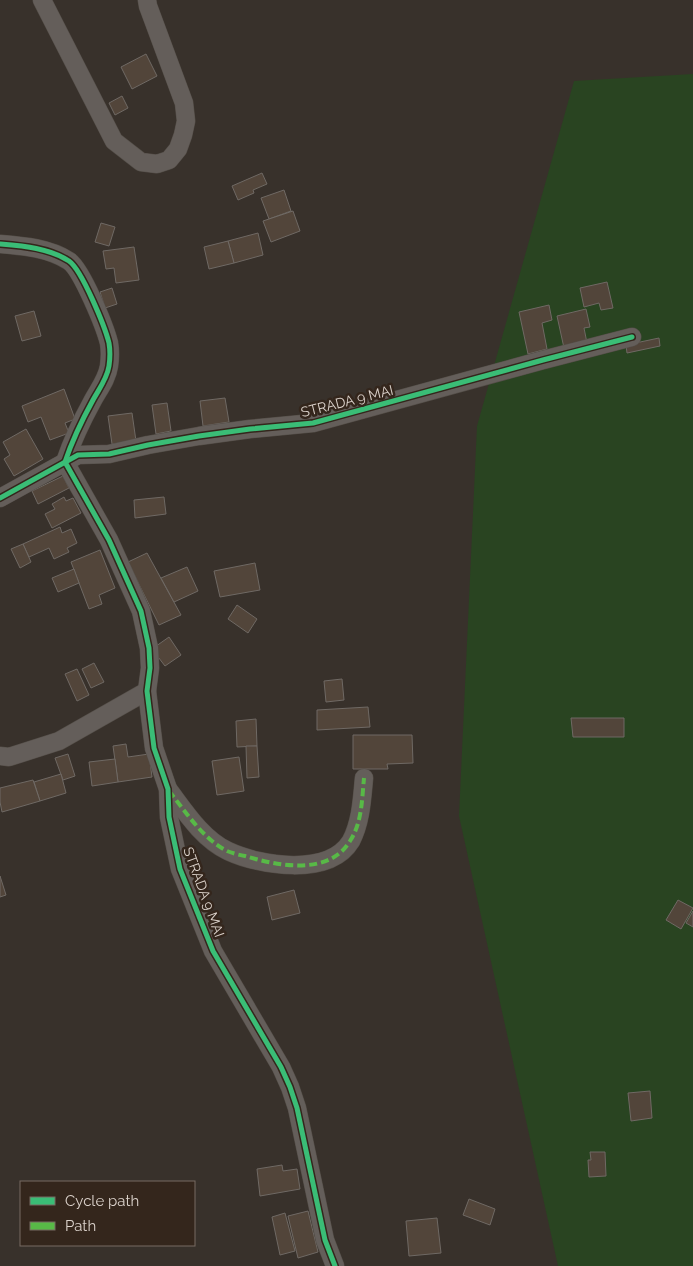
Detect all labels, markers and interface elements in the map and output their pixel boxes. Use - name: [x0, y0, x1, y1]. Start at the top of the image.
- street label: STRADA 9 MAI: [299, 382, 395, 420]
- street label: STRADA 9 MAI: [180, 845, 228, 939]
- legend: [20, 1181, 195, 1246]
- text: Cycle path: [65, 1192, 139, 1210]
- text: Path: [65, 1217, 96, 1235]

